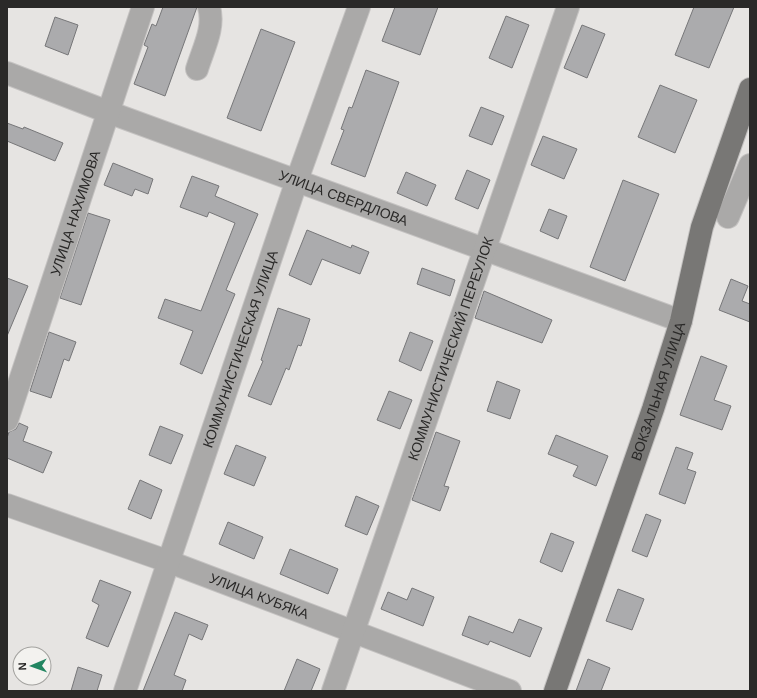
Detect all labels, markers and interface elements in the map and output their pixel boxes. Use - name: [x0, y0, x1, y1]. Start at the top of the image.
- street label: УЛИЦА НАХИМОВА: [47, 148, 103, 278]
- street label: УЛИЦА СВЕРДЛОВА: [277, 167, 411, 229]
- street label: КОММУНИСТИЧЕСКИЙ ПЕРЕУЛОК: [405, 234, 497, 463]
- street label: КОММУНИСТИЧЕСКАЯ УЛИЦА: [200, 247, 281, 450]
- street label: ВОКЗАЛЬНАЯ УЛИЦА: [628, 319, 688, 463]
- street label: УЛИЦА КУБЯКА: [207, 570, 312, 622]
- north arrow: [12, 646, 52, 686]
- text: N: [16, 662, 28, 671]

